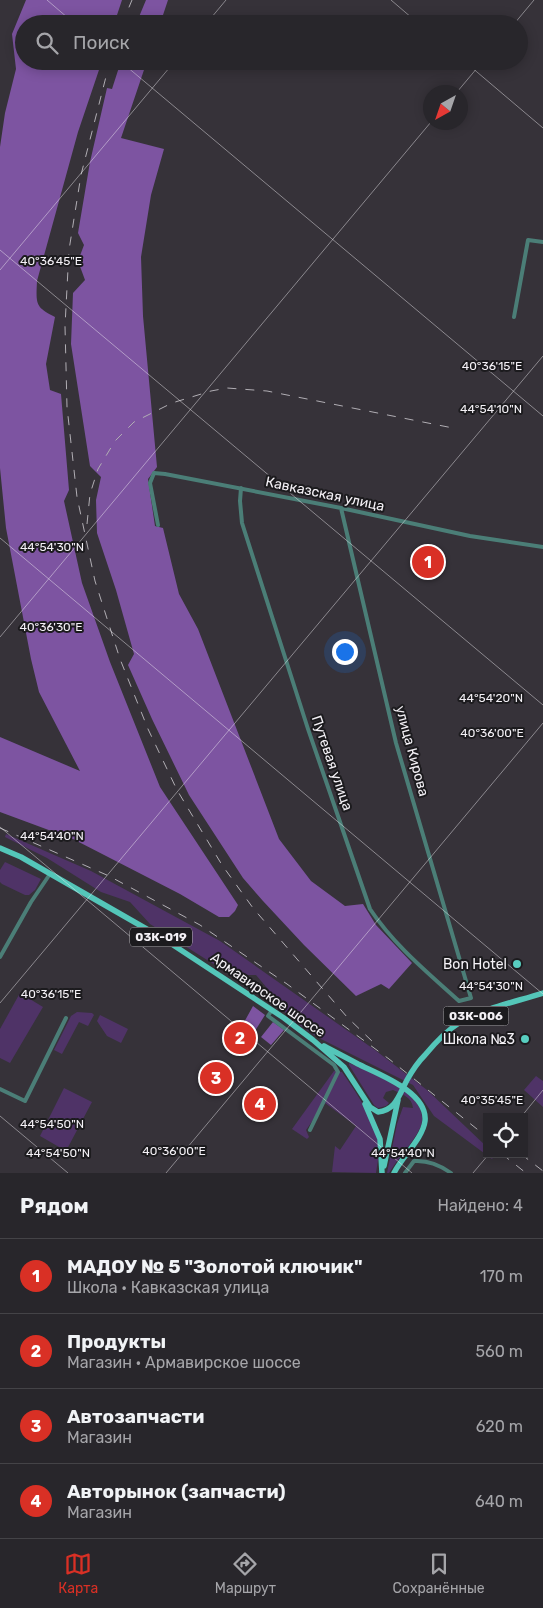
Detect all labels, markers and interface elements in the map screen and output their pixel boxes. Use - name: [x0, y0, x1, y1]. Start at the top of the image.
- search box: [15, 15, 528, 70]
- icon: search: [33, 29, 61, 57]
- text: Поиск: [73, 31, 130, 54]
- north arrow: [423, 85, 468, 130]
- text: 40°36'45"E: [20, 254, 82, 268]
- text: 40°36'15"E: [462, 359, 522, 373]
- text: 44°54'10"N: [460, 402, 522, 416]
- street label: Кавказская улица: [264, 473, 386, 515]
- text: 44°54'30"N: [20, 540, 84, 554]
- pin: 1: [412, 543, 444, 581]
- text: 40°36'30"E: [20, 620, 82, 634]
- your location: [332, 639, 358, 665]
- text: 44°54'20"N: [459, 691, 523, 705]
- street label: улица Кирова: [392, 704, 432, 798]
- street label: Путевая улица: [308, 713, 356, 813]
- text: 40°36'00"E: [460, 726, 524, 740]
- text: 44°54'40"N: [20, 829, 84, 843]
- road number: 03К-019: [130, 928, 192, 946]
- street label: Армавирское шоссе: [207, 949, 329, 1041]
- place label: Bon Hotel: [443, 956, 507, 973]
- marker: Bon Hotel: [511, 958, 523, 970]
- text: 44°54'30"N: [459, 979, 523, 993]
- text: 40°36'15"E: [21, 987, 81, 1001]
- road number: 03К-006: [444, 1006, 508, 1026]
- pin: 2: [224, 1019, 256, 1057]
- place label: Школа №3: [443, 1031, 515, 1048]
- marker: Школа №3: [519, 1033, 531, 1045]
- pin: 3: [200, 1059, 232, 1097]
- pin: 4: [244, 1085, 276, 1123]
- text: 40°35'45"E: [461, 1093, 523, 1107]
- map controls: [483, 1113, 528, 1158]
- button: locate: [483, 1113, 528, 1158]
- text: 44°54'50"N: [20, 1117, 84, 1131]
- text: 40°36'00"E: [142, 1144, 206, 1158]
- text: 44°54'50"N: [26, 1146, 90, 1160]
- text: 44°54'40"N: [371, 1146, 435, 1160]
- text: Рядом: [20, 1193, 89, 1218]
- text: Найдено: 4: [438, 1196, 523, 1215]
- text: МАДОУ № 5 "Золотой ключик": [67, 1255, 363, 1278]
- text: 1: [32, 1267, 40, 1286]
- text: 170 m: [480, 1267, 523, 1286]
- text: Школа · Кавказская улица: [67, 1278, 269, 1297]
- text: Продукты: [67, 1330, 166, 1353]
- text: 2: [31, 1342, 41, 1361]
- text: 560 m: [476, 1342, 523, 1361]
- text: Магазин · Армавирское шоссе: [67, 1353, 301, 1372]
- text: Автозапчасти: [67, 1405, 204, 1428]
- text: 3: [31, 1417, 41, 1436]
- text: 620 m: [476, 1417, 523, 1436]
- text: Магазин: [67, 1428, 132, 1447]
- text: Авторынок (запчасти): [67, 1480, 285, 1503]
- text: 4: [31, 1492, 41, 1511]
- text: 640 m: [475, 1492, 523, 1511]
- text: Магазин: [67, 1503, 132, 1522]
- tab: Карта: [58, 1550, 98, 1597]
- tab: Маршрут: [215, 1550, 276, 1597]
- tab: Сохранённые: [393, 1550, 485, 1597]

